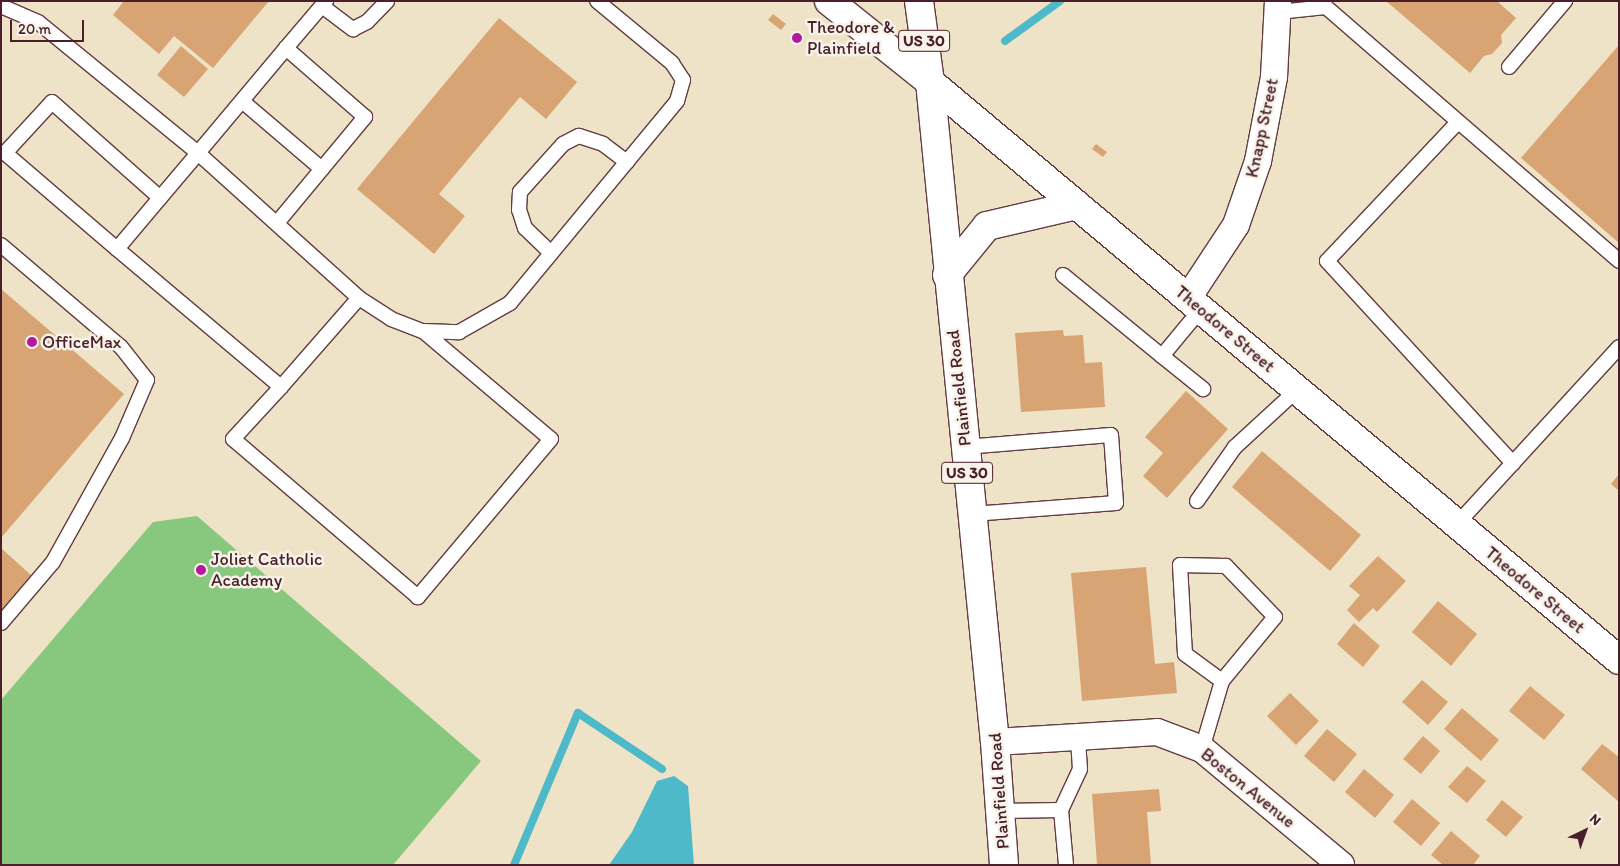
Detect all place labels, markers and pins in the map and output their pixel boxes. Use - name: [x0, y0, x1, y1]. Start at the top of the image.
- place label: Theodore & Plainfield: [807, 17, 895, 59]
- marker: Theodore & Plainfield: [791, 32, 803, 44]
- place label: OfficeMax: [42, 331, 121, 353]
- marker: OfficeMax: [26, 336, 38, 348]
- place label: Joliet Catholic Academy: [211, 549, 322, 592]
- marker: Joliet Catholic Academy: [195, 564, 207, 576]

